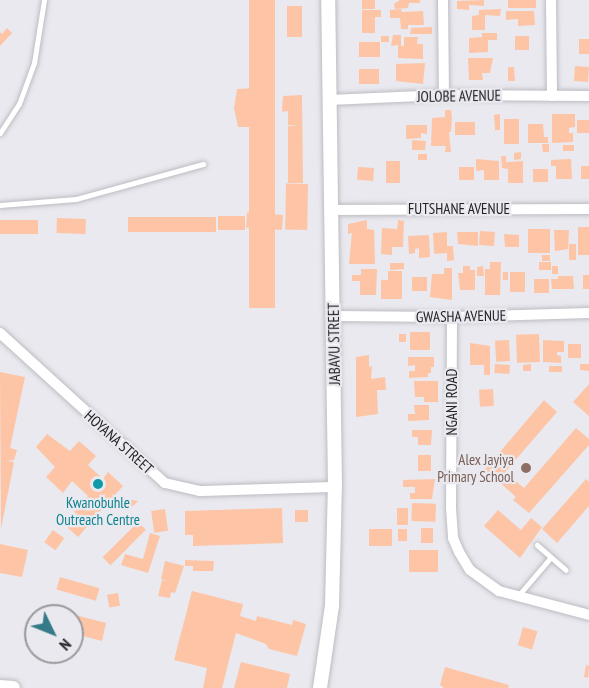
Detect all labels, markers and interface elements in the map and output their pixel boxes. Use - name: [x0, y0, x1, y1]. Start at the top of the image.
- street label: JOLOBE AVENUE: [417, 86, 501, 106]
- street label: FUTSHANE AVENUE: [408, 200, 510, 218]
- street label: JABAVU STREET: [324, 303, 344, 385]
- street label: GWASHA AVENUE: [415, 306, 507, 326]
- street label: NGANI ROAD: [443, 369, 461, 435]
- street label: HOYANA STREET: [81, 406, 157, 478]
- place label: Alex Jayiya Primary School: [437, 450, 514, 485]
- marker: Alex Jayiya Primary School: [519, 461, 533, 475]
- marker: Kwanobuhle Outreach Centre: [91, 477, 105, 491]
- place label: Kwanobuhle Outreach Centre: [56, 493, 140, 528]
- north arrow: [24, 604, 84, 664]
- text: N: [55, 635, 76, 655]

